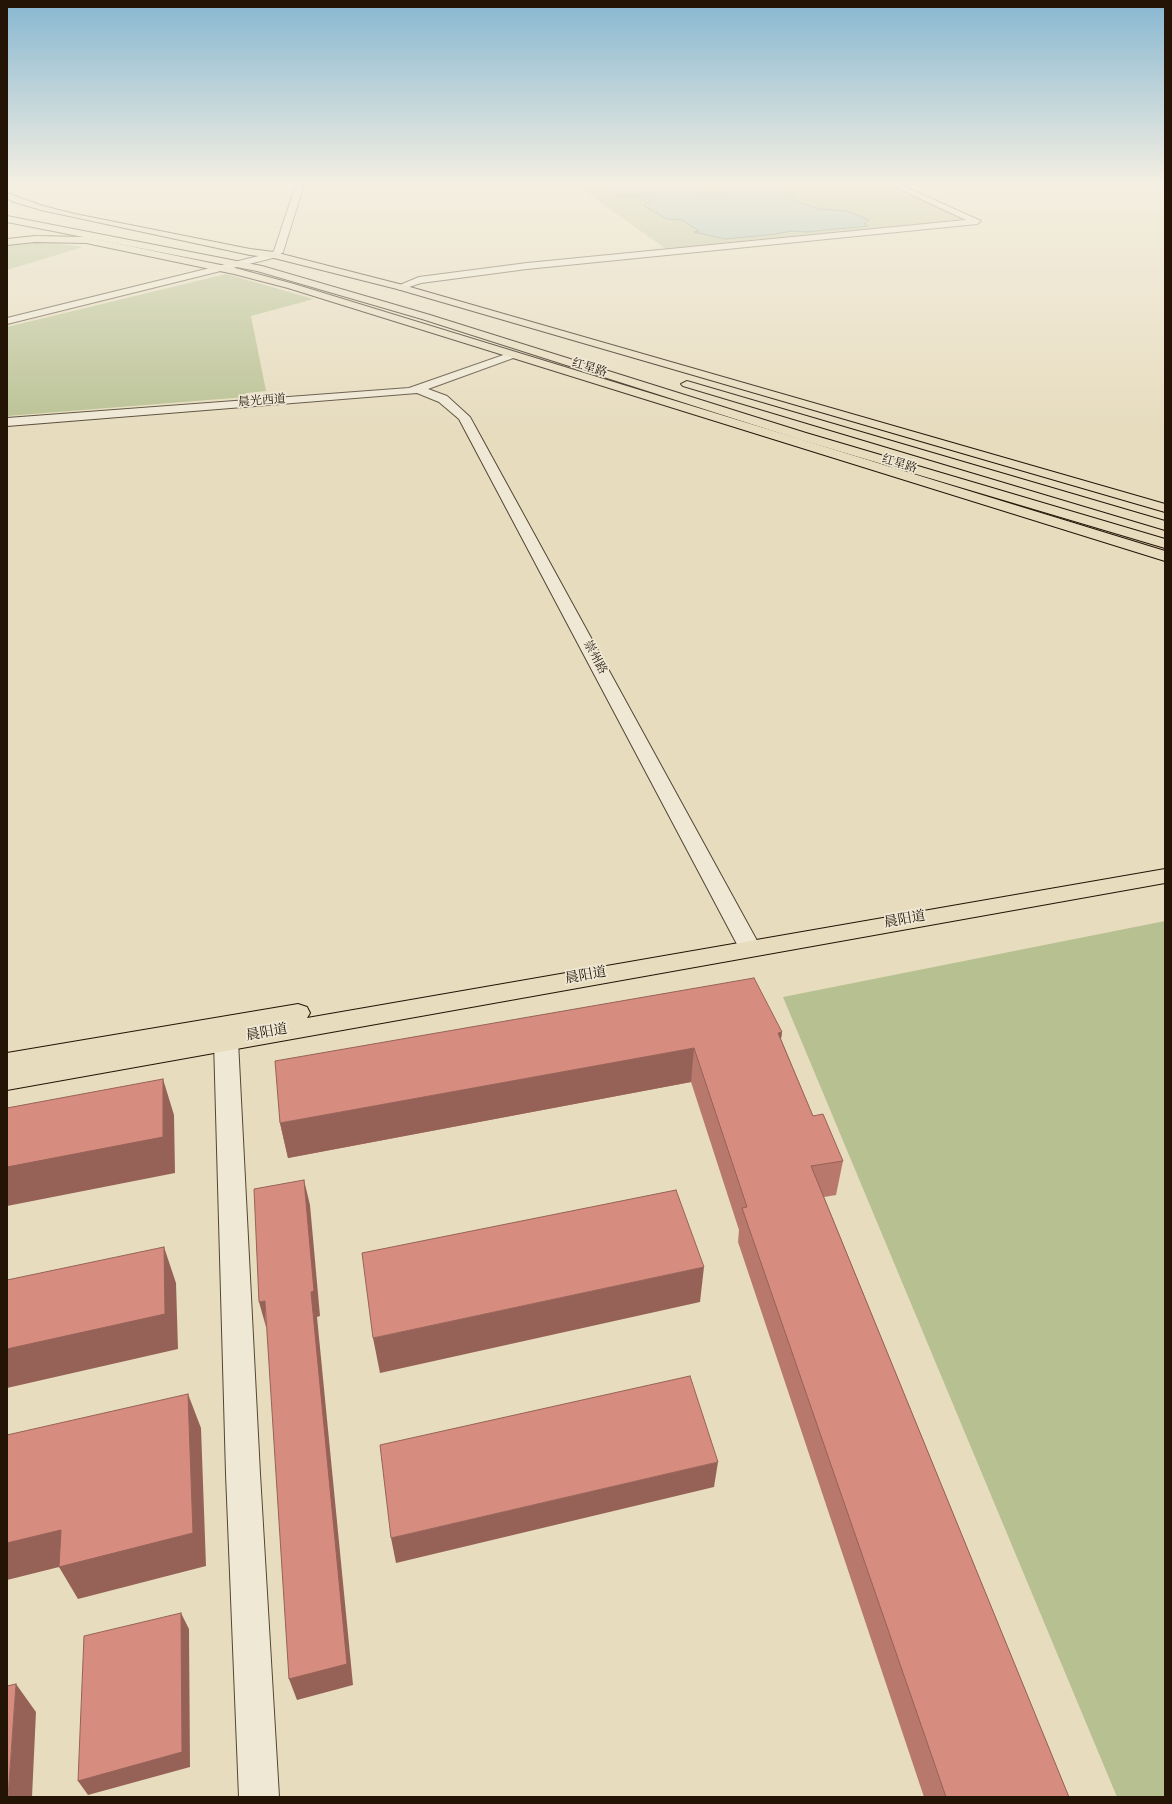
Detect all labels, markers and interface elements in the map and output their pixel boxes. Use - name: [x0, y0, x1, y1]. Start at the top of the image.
- street label: 红星路: [570, 357, 608, 381]
- street label: 晨光西道: [238, 393, 286, 411]
- street label: 红星路: [880, 453, 918, 477]
- street label: 崇州路: [579, 639, 609, 677]
- street label: 晨阳道: [883, 909, 927, 933]
- street label: 晨阳道: [564, 965, 608, 989]
- street label: 晨阳道: [245, 1022, 289, 1046]

